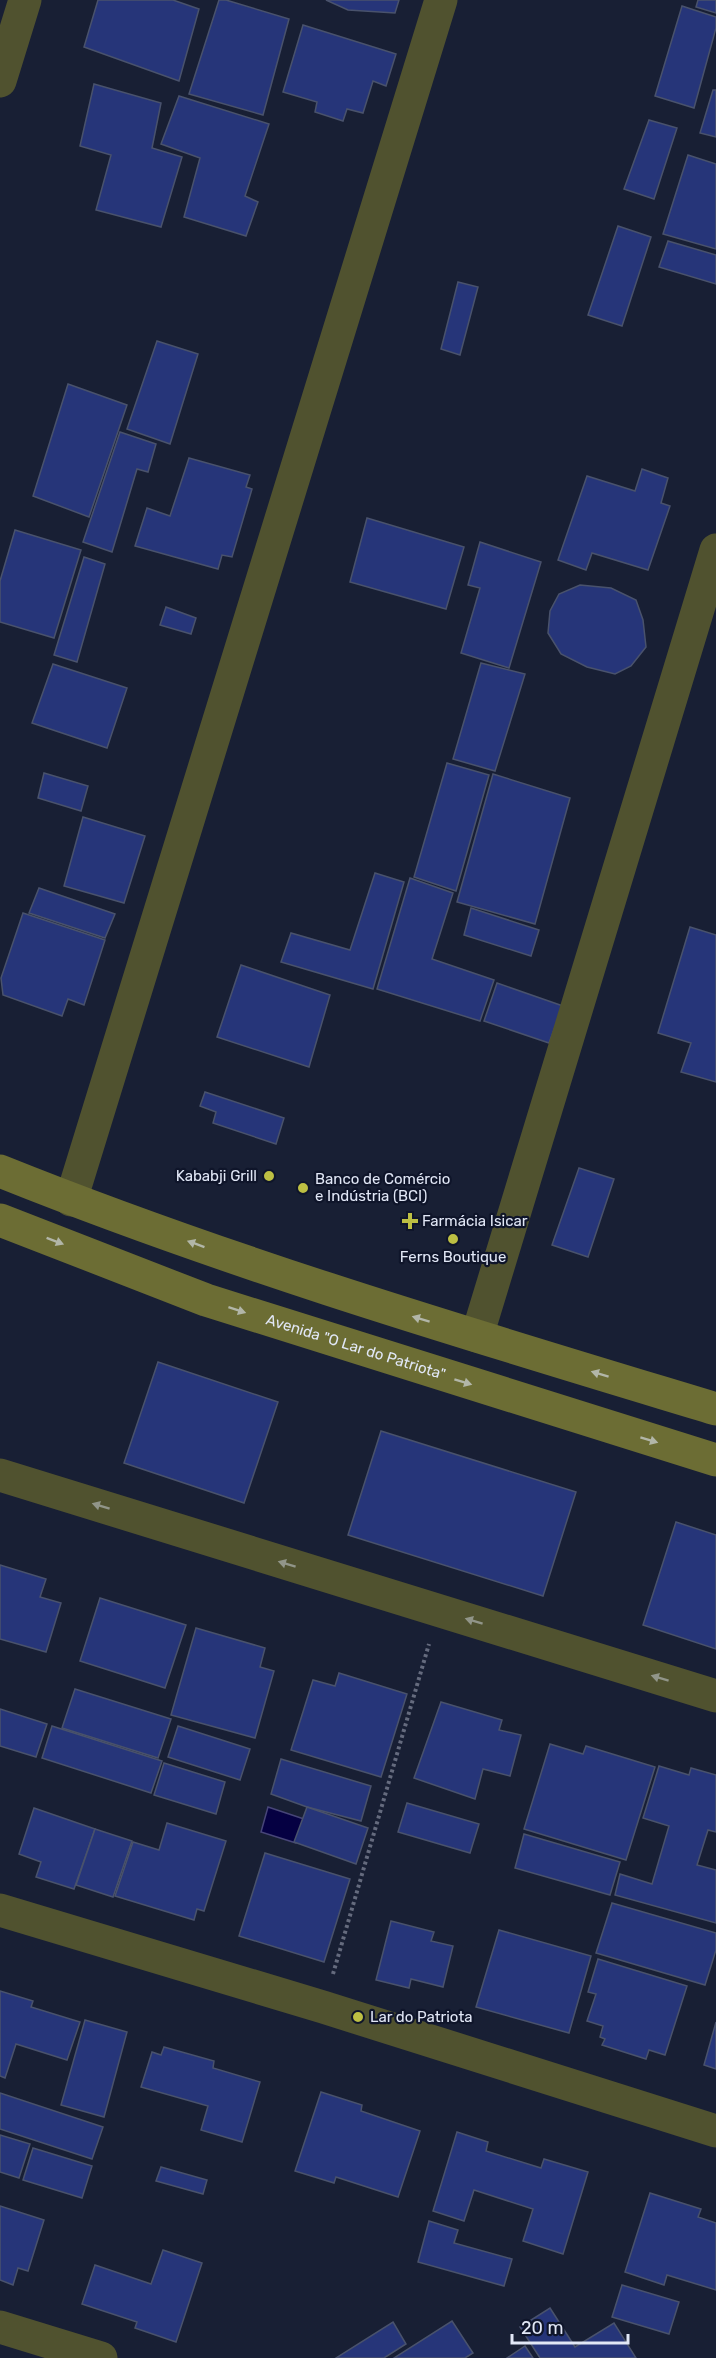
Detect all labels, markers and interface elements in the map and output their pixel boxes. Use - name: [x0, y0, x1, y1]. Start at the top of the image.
- place label: Kababji Grill: [176, 1167, 257, 1185]
- marker: Kababji Grill: [262, 1169, 276, 1183]
- place label: Banco de Comércio e Indústria (BCI): [315, 1170, 450, 1205]
- marker: Banco de Comércio e Indústria (BCI): [296, 1181, 310, 1195]
- place label: Farmácia Isicar: [422, 1212, 528, 1230]
- marker: Farmácia Isicar: [403, 1214, 417, 1228]
- marker: Ferns Boutique: [446, 1232, 460, 1246]
- one-way arrow: [46, 1237, 64, 1247]
- one-way arrow: [187, 1239, 205, 1249]
- place label: Ferns Boutique: [400, 1248, 506, 1266]
- one-way arrow: [228, 1306, 246, 1315]
- street label: Avenida "O Lar do Patriota": [264, 1310, 448, 1384]
- one-way arrow: [412, 1314, 430, 1323]
- one-way arrow: [591, 1369, 609, 1378]
- one-way arrow: [454, 1378, 472, 1387]
- one-way arrow: [640, 1436, 658, 1445]
- one-way arrow: [92, 1501, 110, 1510]
- one-way arrow: [278, 1558, 296, 1568]
- one-way arrow: [465, 1616, 483, 1625]
- one-way arrow: [651, 1673, 669, 1682]
- place label: Lar do Patriota: [370, 2008, 473, 2026]
- marker: Lar do Patriota: [351, 2010, 365, 2024]
- scale bar: [512, 2307, 628, 2345]
- text: 20 m: [521, 2317, 563, 2339]

